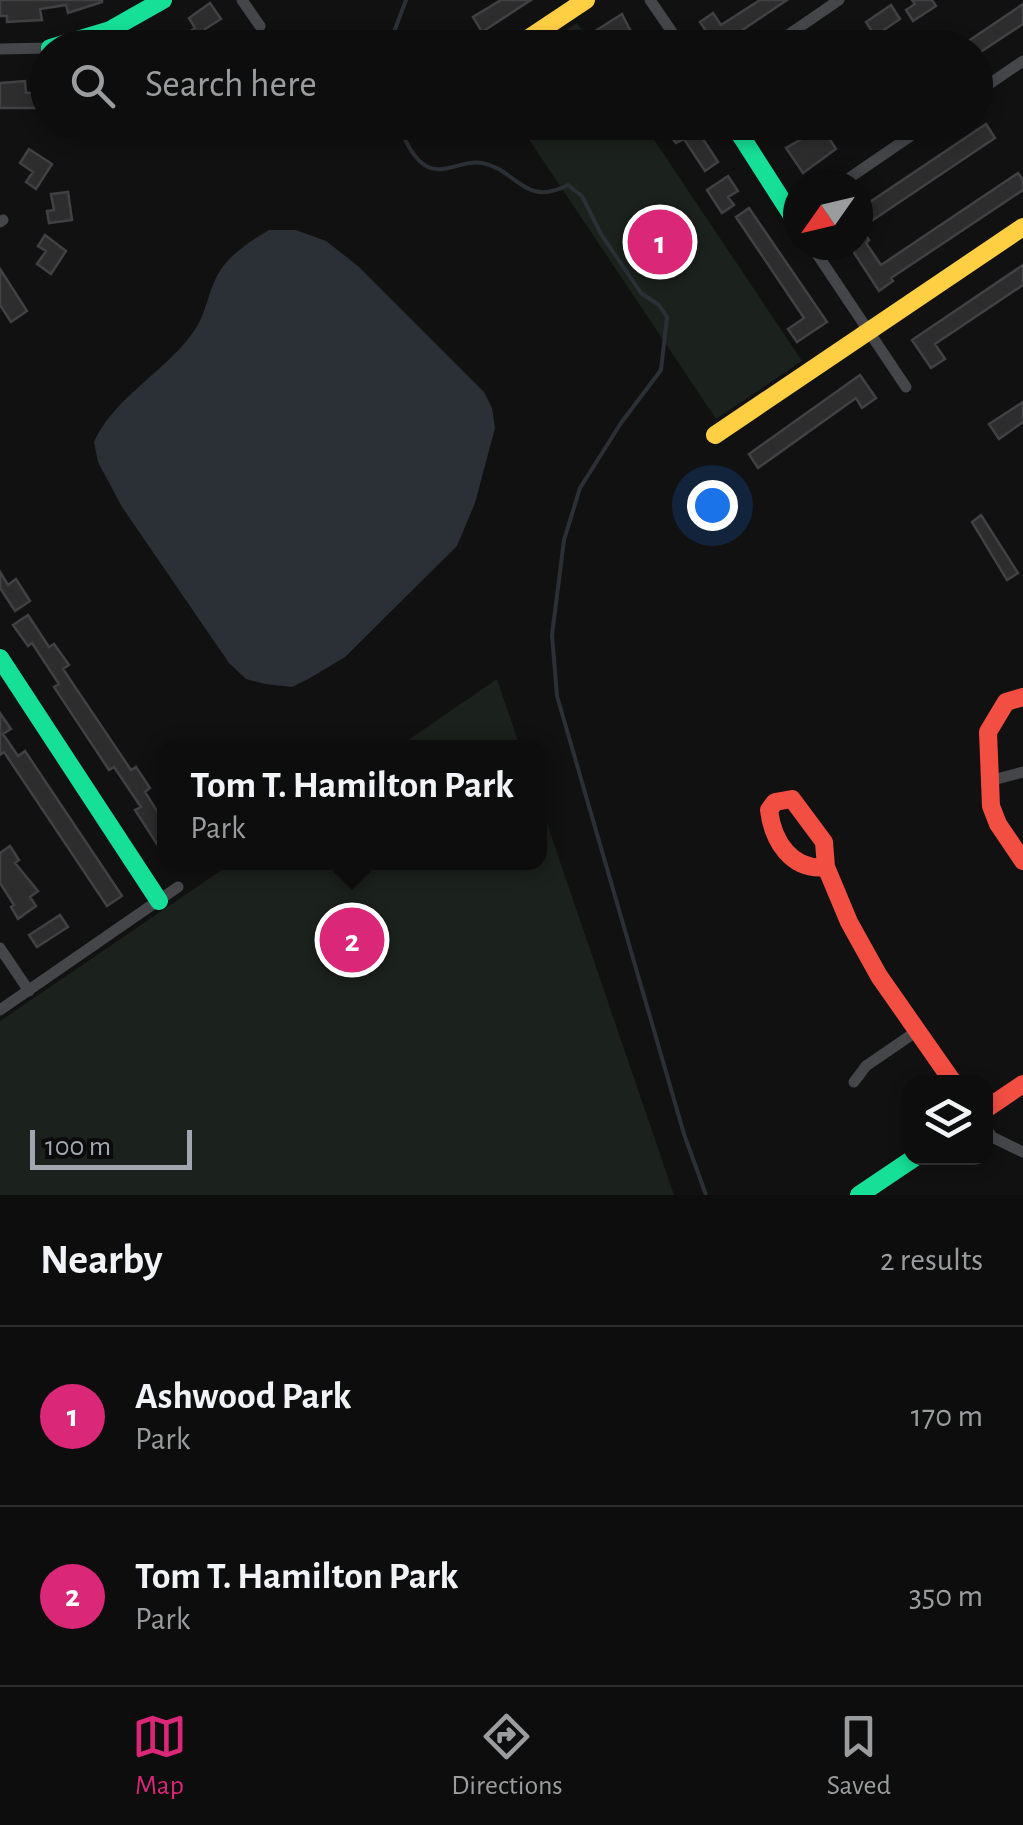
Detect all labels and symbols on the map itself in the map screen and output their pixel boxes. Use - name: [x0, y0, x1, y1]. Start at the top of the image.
- north arrow: [783, 170, 873, 260]
- pin: 1: [628, 204, 692, 280]
- your location: [687, 480, 738, 531]
- pin: 2: [320, 902, 384, 978]
- scale bar: [30, 1125, 192, 1170]

